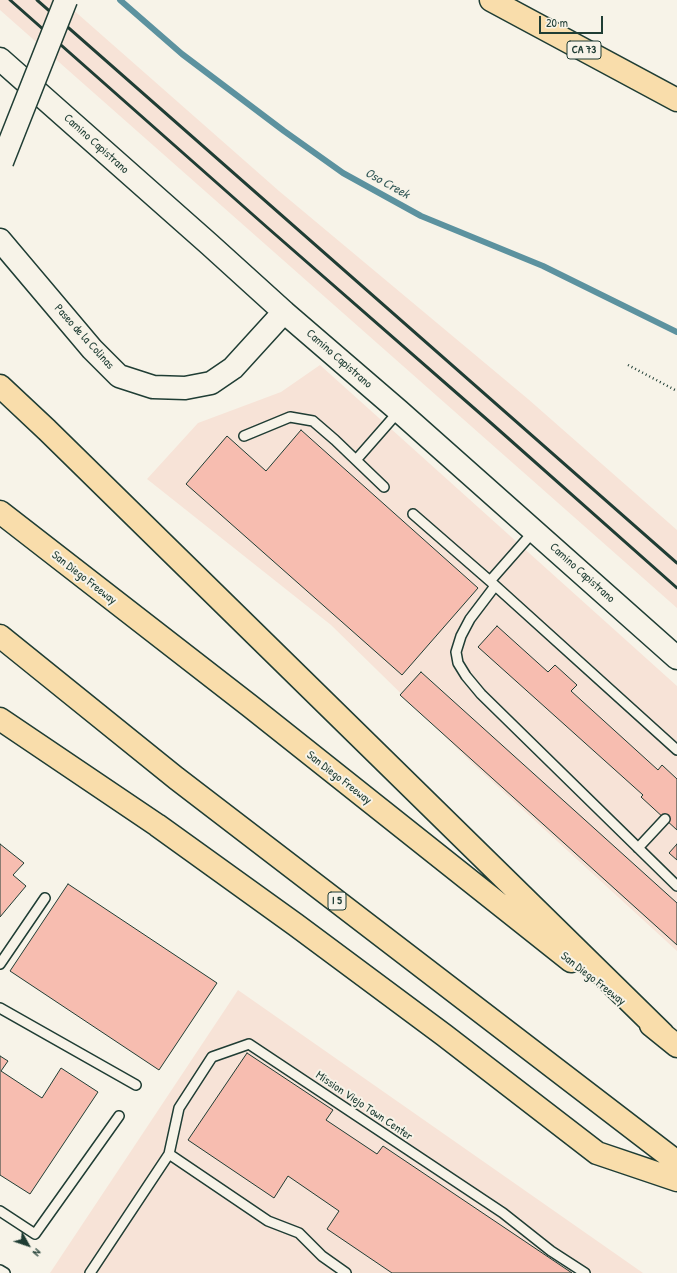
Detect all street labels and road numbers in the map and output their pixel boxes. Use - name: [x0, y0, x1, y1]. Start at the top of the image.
- road number: CA 73: [567, 41, 601, 59]
- street label: Camino Capistrano: [60, 111, 132, 177]
- street label: Paseo de la Colinas: [51, 302, 117, 372]
- street label: Camino Capistrano: [303, 326, 375, 392]
- street label: Camino Capistrano: [546, 540, 618, 606]
- street label: San Diego Freeway: [49, 548, 119, 608]
- street label: San Diego Freeway: [304, 748, 374, 808]
- road number: I 5: [328, 892, 346, 910]
- street label: San Diego Freeway: [558, 949, 628, 1009]
- street label: Mission Viejo Town Center: [313, 1068, 415, 1144]

